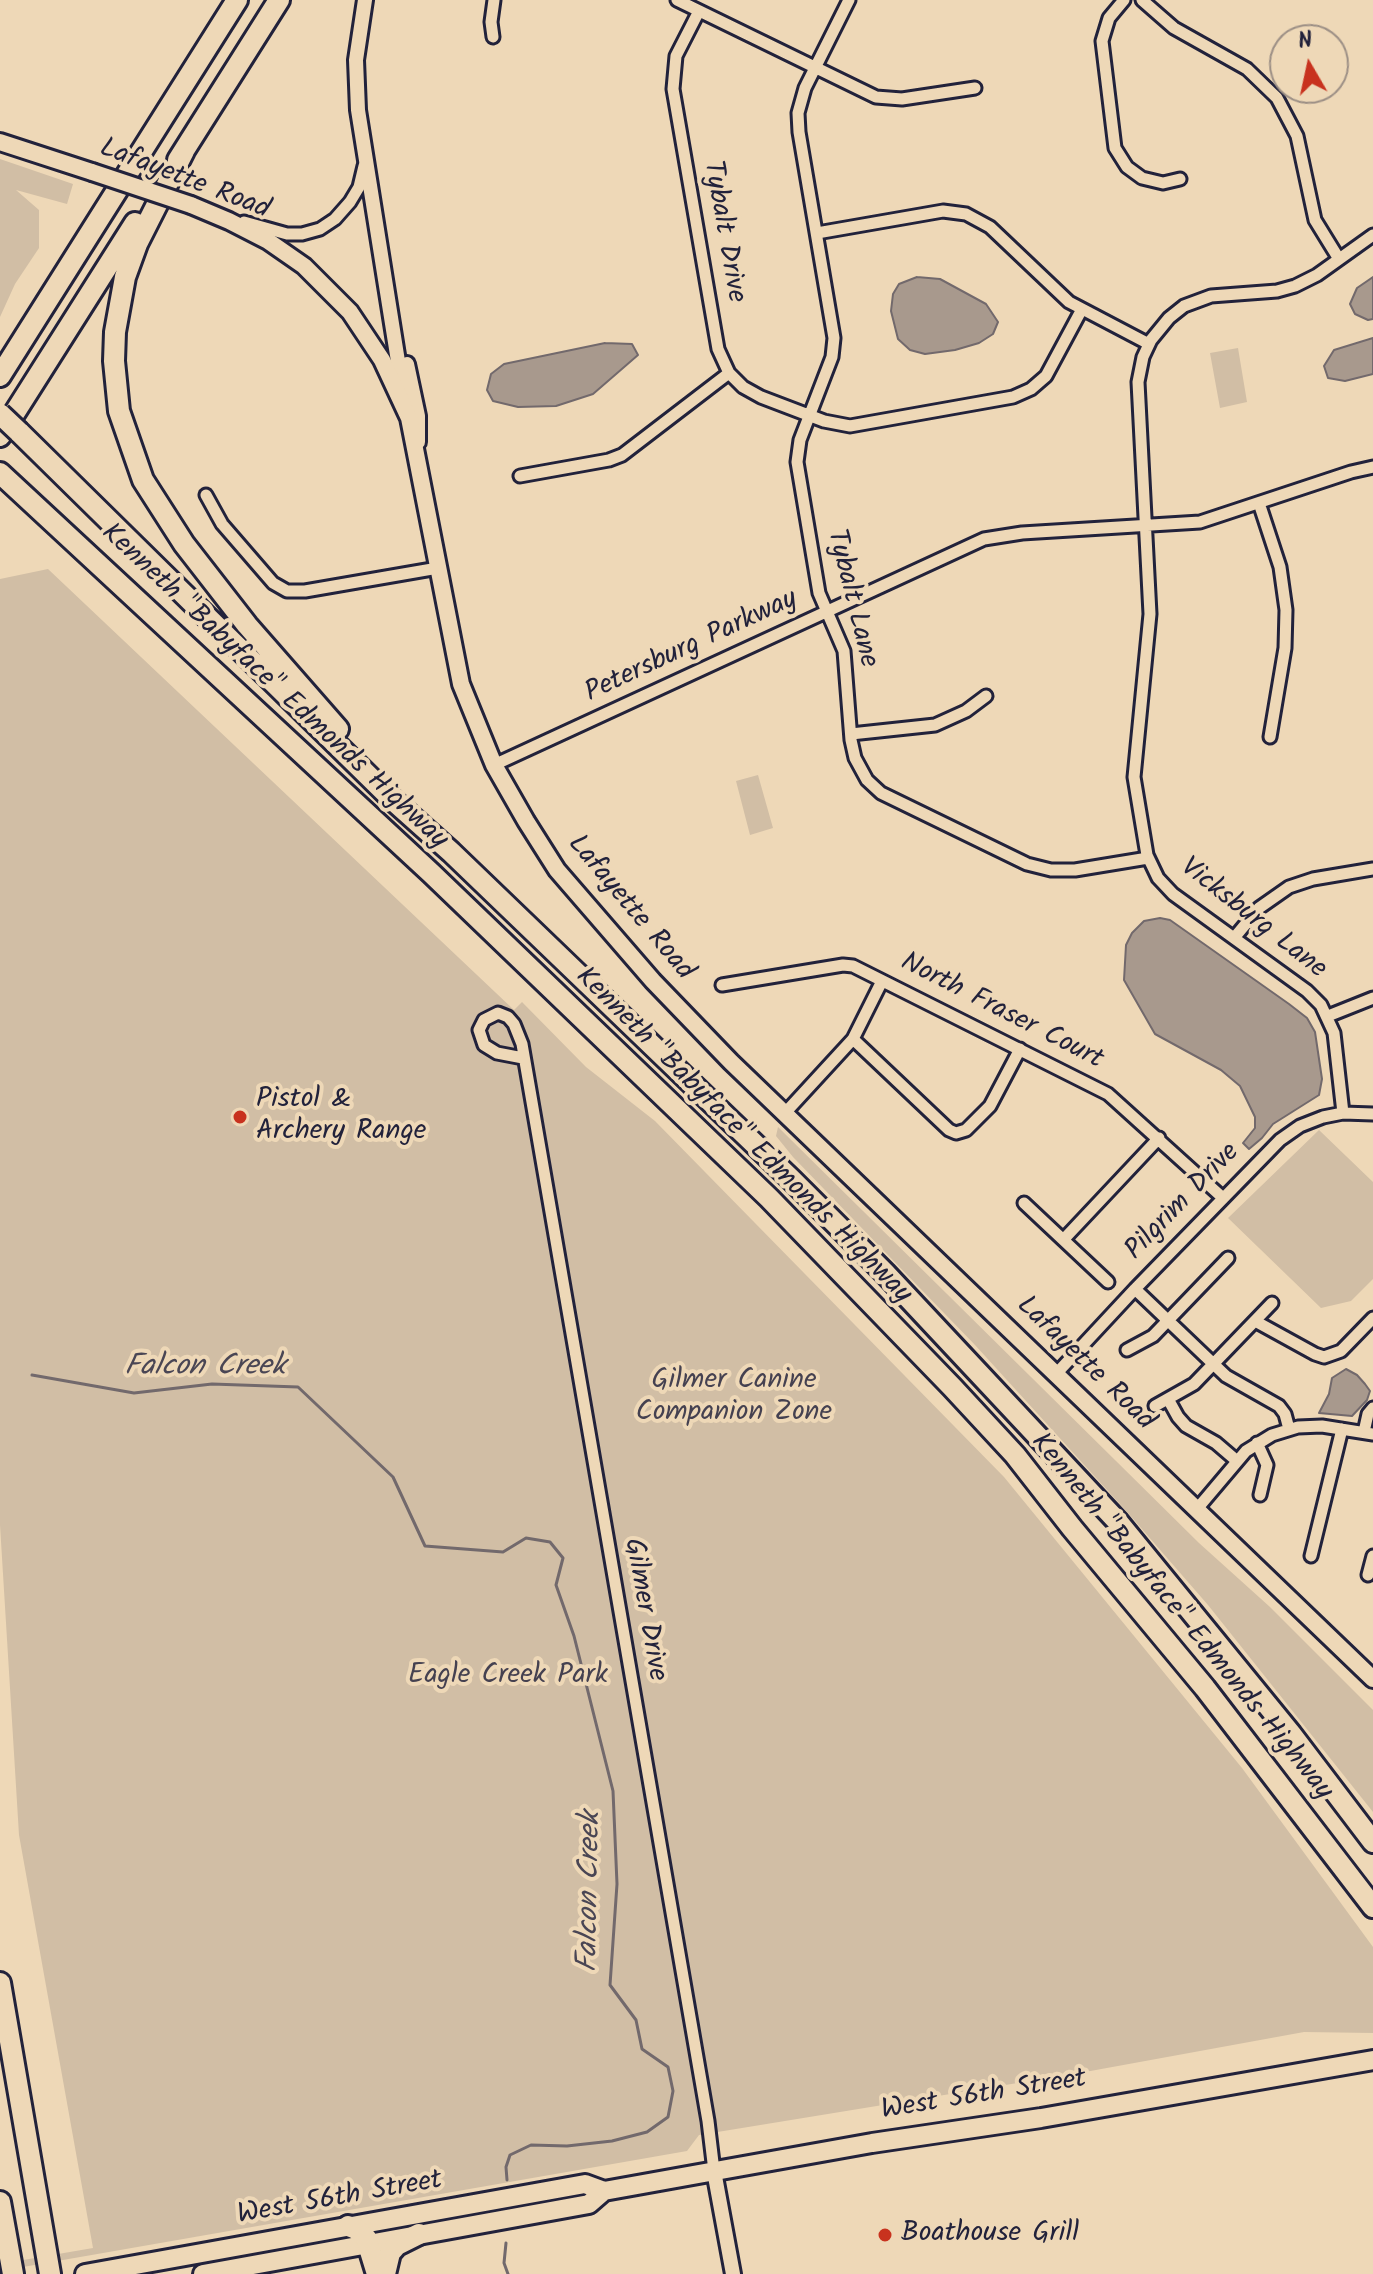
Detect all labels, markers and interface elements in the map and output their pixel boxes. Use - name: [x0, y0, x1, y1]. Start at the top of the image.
- text: N: [1296, 23, 1315, 60]
- north arrow: [1269, 24, 1349, 104]
- street label: Lafayette Road: [94, 133, 274, 229]
- street label: Tybalt Drive: [693, 159, 751, 305]
- street label: Kenneth "Babyface" Edmonds Highway: [93, 518, 453, 858]
- street label: Tybalt Lane: [817, 527, 883, 671]
- street label: Petersburg Parkway: [581, 584, 803, 712]
- street label: Lafayette Road: [558, 829, 700, 989]
- street label: Vicksburg Lane: [1172, 852, 1332, 988]
- street label: North Fraser Court: [894, 947, 1108, 1079]
- street label: Kenneth "Babyface" Edmonds Highway: [567, 962, 917, 1312]
- place label: Pistol & Archery Range: [256, 1084, 426, 1150]
- marker: Pistol & Archery Range: [231, 1108, 249, 1126]
- street label: Pilgrim Drive: [1120, 1137, 1248, 1269]
- street label: Lafayette Road: [1008, 1291, 1160, 1439]
- water label: Falcon Creek: [124, 1351, 286, 1387]
- park label: Gilmer Canine Companion Zone: [636, 1365, 832, 1431]
- street label: Kenneth "Babyface" Edmonds Highway: [1022, 1428, 1338, 1808]
- street label: Gilmer Drive: [614, 1536, 672, 1684]
- park label: Eagle Creek Park: [408, 1660, 608, 1694]
- water label: Falcon Creek: [573, 1811, 611, 1973]
- street label: West 56th Street: [879, 2064, 1089, 2130]
- street label: West 56th Street: [235, 2165, 445, 2235]
- place label: Boathouse Grill: [901, 2218, 1079, 2252]
- marker: Boathouse Grill: [876, 2226, 894, 2244]

